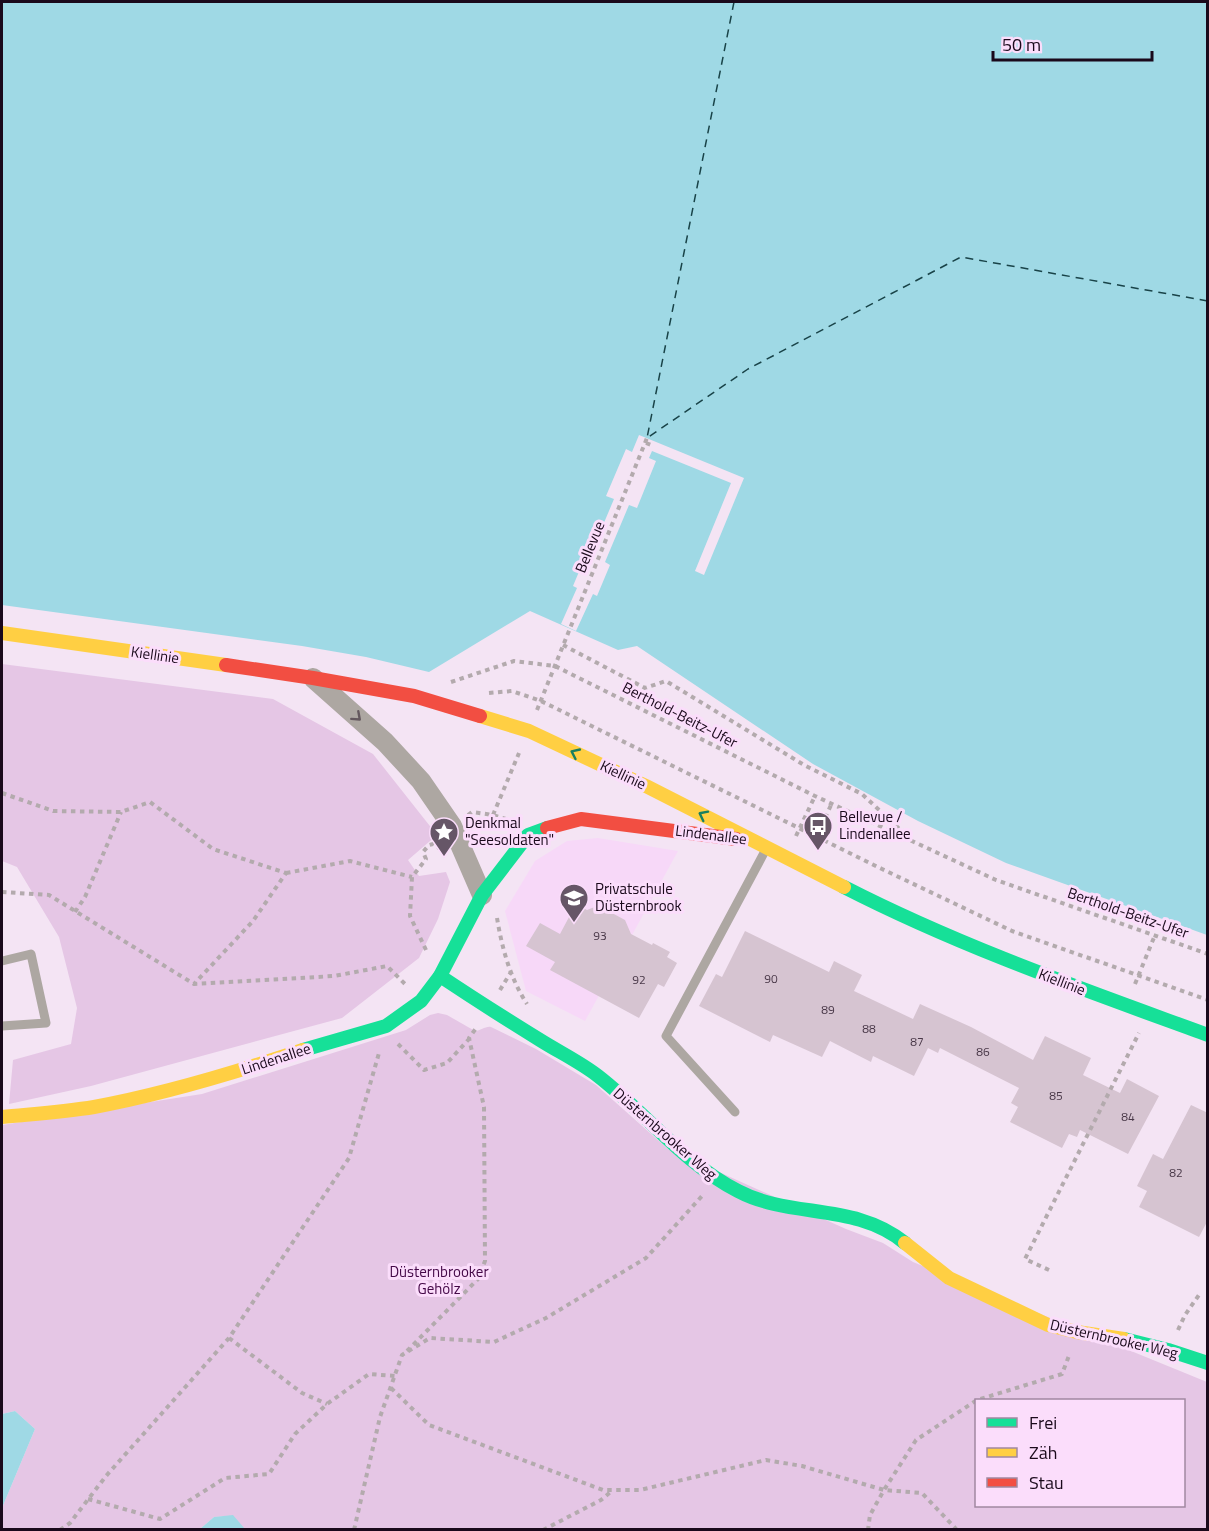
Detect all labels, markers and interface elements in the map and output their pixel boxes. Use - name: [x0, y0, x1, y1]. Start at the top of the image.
- scale bar: [993, 24, 1152, 62]
- text: 50 m: [1002, 31, 1041, 58]
- street label: Bellevue: [569, 517, 610, 576]
- street label: Kiellinie: [129, 640, 181, 669]
- street label: Berthold-Beitz-Ufer: [619, 676, 742, 754]
- one-way arrow: [350, 710, 360, 721]
- one-way arrow: [570, 748, 581, 760]
- street label: Kiellinie: [596, 754, 650, 795]
- place label: Bellevue / Lindenallee: [839, 805, 911, 845]
- one-way arrow: [699, 810, 710, 822]
- bus stop icon: Bellevue / Lindenallee: [802, 810, 834, 852]
- place label: Denkmal "Seesoldaten": [465, 811, 554, 851]
- place icon: Denkmal "Seesoldaten": [428, 816, 460, 858]
- street label: Lindenallee: [674, 819, 748, 850]
- place label: Privatschule Düsternbrook: [595, 877, 682, 917]
- street label: Berthold-Beitz-Ufer: [1064, 881, 1192, 944]
- school or university icon: Privatschule Düsternbrook: [558, 882, 590, 924]
- house number: 93: [593, 926, 607, 945]
- street label: Kiellinie: [1035, 962, 1089, 1001]
- house number: 90: [764, 969, 778, 988]
- house number: 92: [632, 970, 646, 989]
- house number: 89: [821, 1000, 835, 1019]
- house number: 88: [862, 1019, 876, 1038]
- house number: 87: [910, 1032, 924, 1051]
- street label: Lindenallee: [238, 1037, 313, 1081]
- house number: 86: [976, 1042, 990, 1061]
- street label: Düsternbrooker Weg: [608, 1082, 722, 1185]
- house number: 85: [1049, 1086, 1063, 1105]
- house number: 84: [1121, 1107, 1135, 1126]
- house number: 82: [1169, 1163, 1183, 1182]
- park label: Düsternbrooker Gehölz: [389, 1260, 489, 1300]
- street label: Düsternbrooker Weg: [1048, 1313, 1181, 1364]
- legend: [975, 1399, 1185, 1507]
- text: Frei: [1029, 1409, 1057, 1436]
- text: Zäh: [1029, 1439, 1057, 1466]
- text: Stau: [1029, 1469, 1064, 1496]

